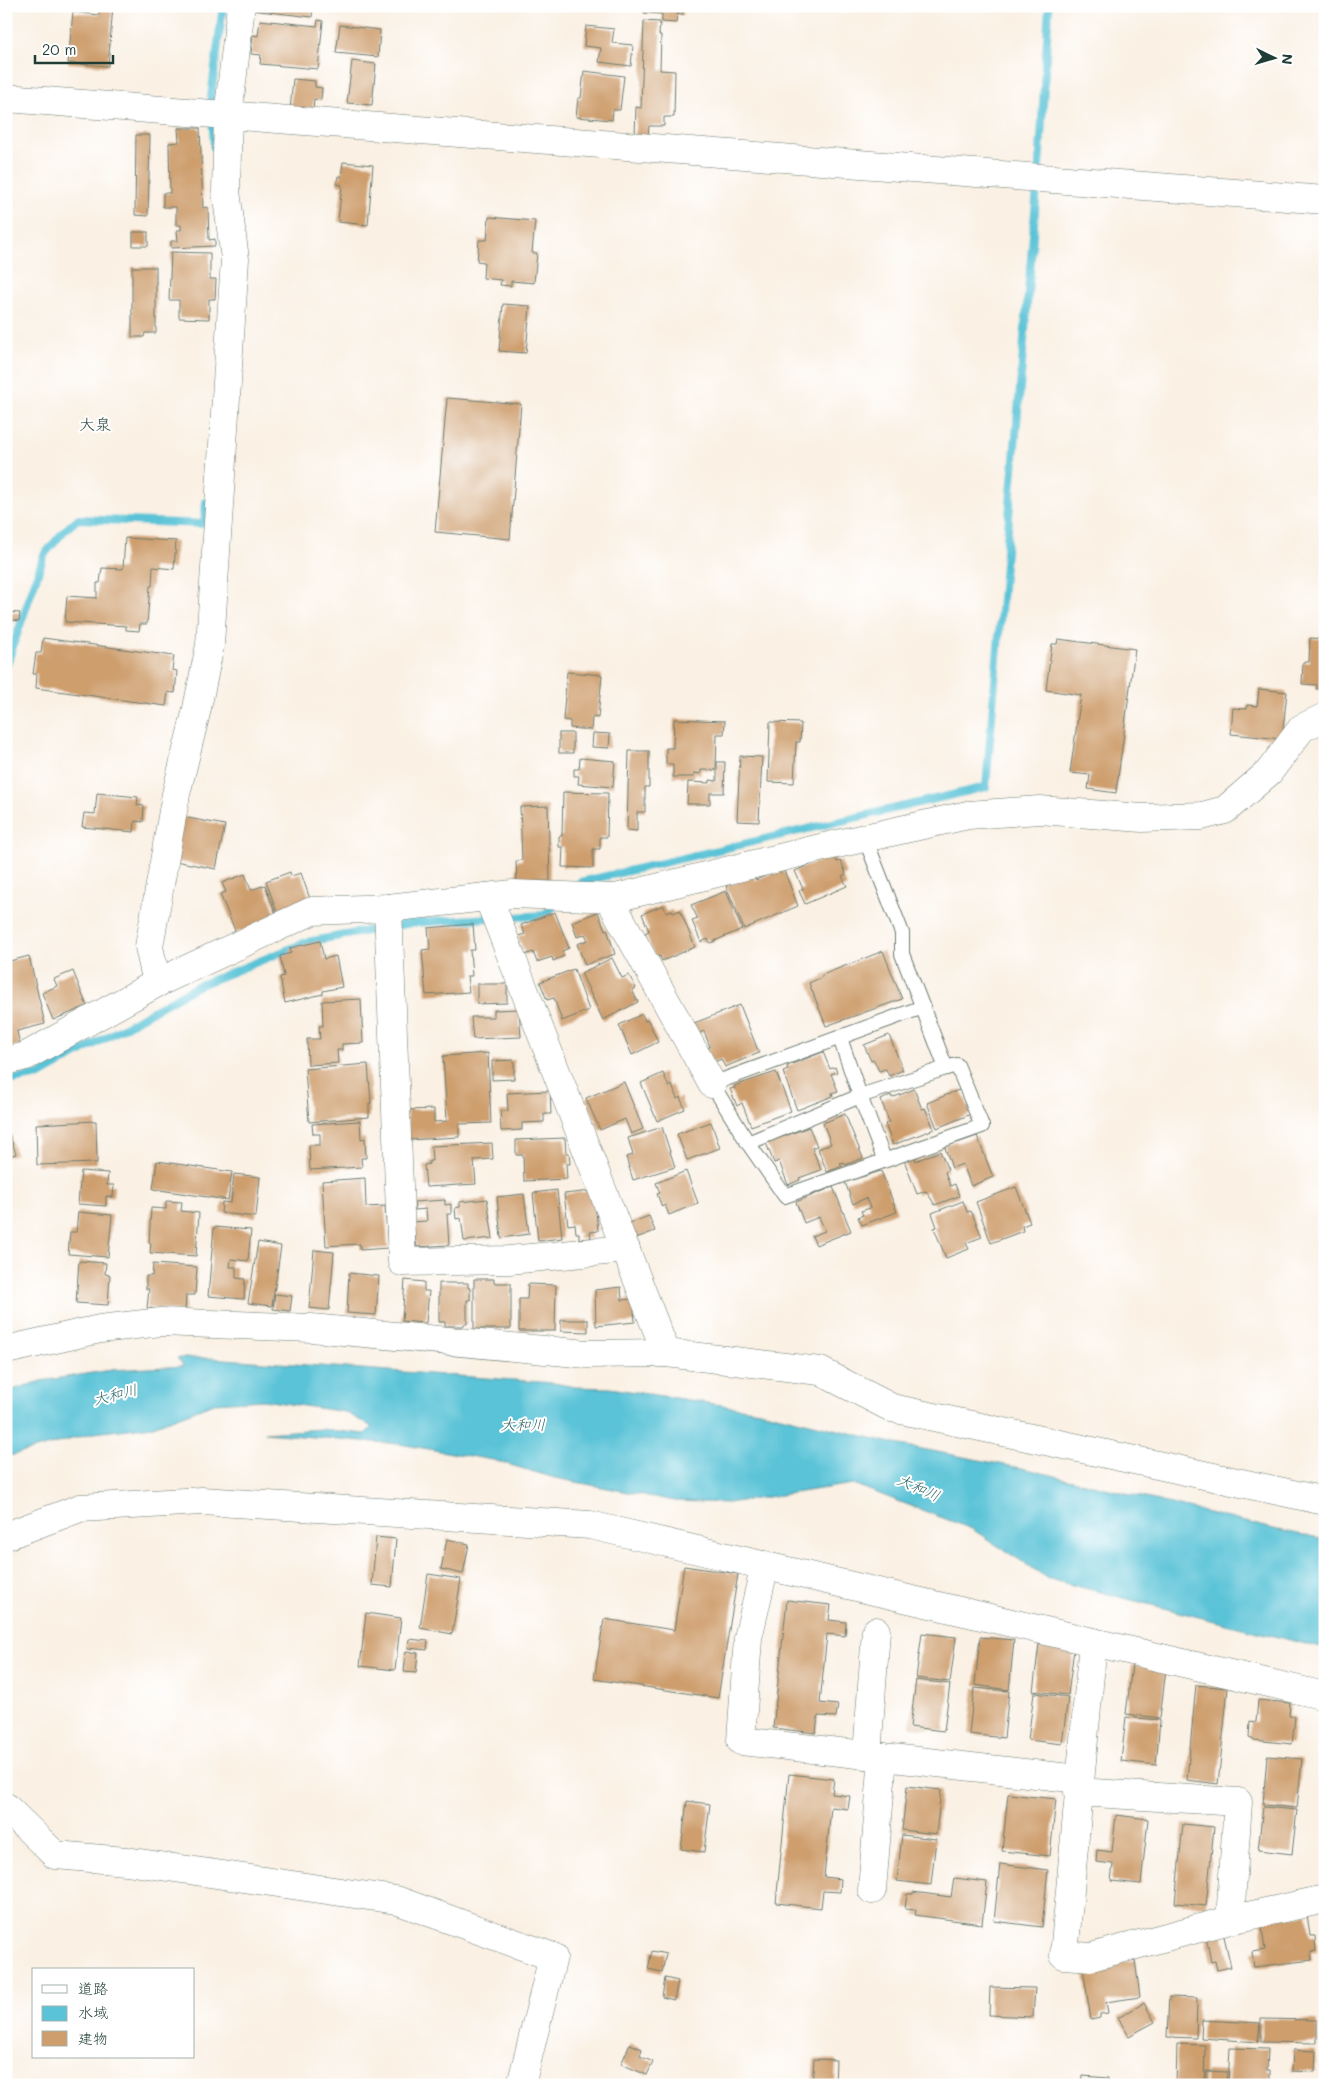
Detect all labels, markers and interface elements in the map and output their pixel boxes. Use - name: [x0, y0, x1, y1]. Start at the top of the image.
- scale bar: [35, 32, 112, 64]
- north arrow: [1248, 32, 1298, 82]
- text: 20 m: [42, 39, 76, 59]
- text: N: [1278, 53, 1297, 65]
- district label: 大泉: [79, 413, 111, 434]
- water label: 大和川: [91, 1379, 139, 1409]
- water label: 大和川: [500, 1414, 546, 1434]
- water label: 大和川: [894, 1469, 944, 1505]
- legend: [32, 1968, 195, 2058]
- text: 道路: [78, 1978, 108, 1998]
- text: 水域: [78, 2002, 108, 2022]
- text: 建物: [78, 2028, 108, 2048]

